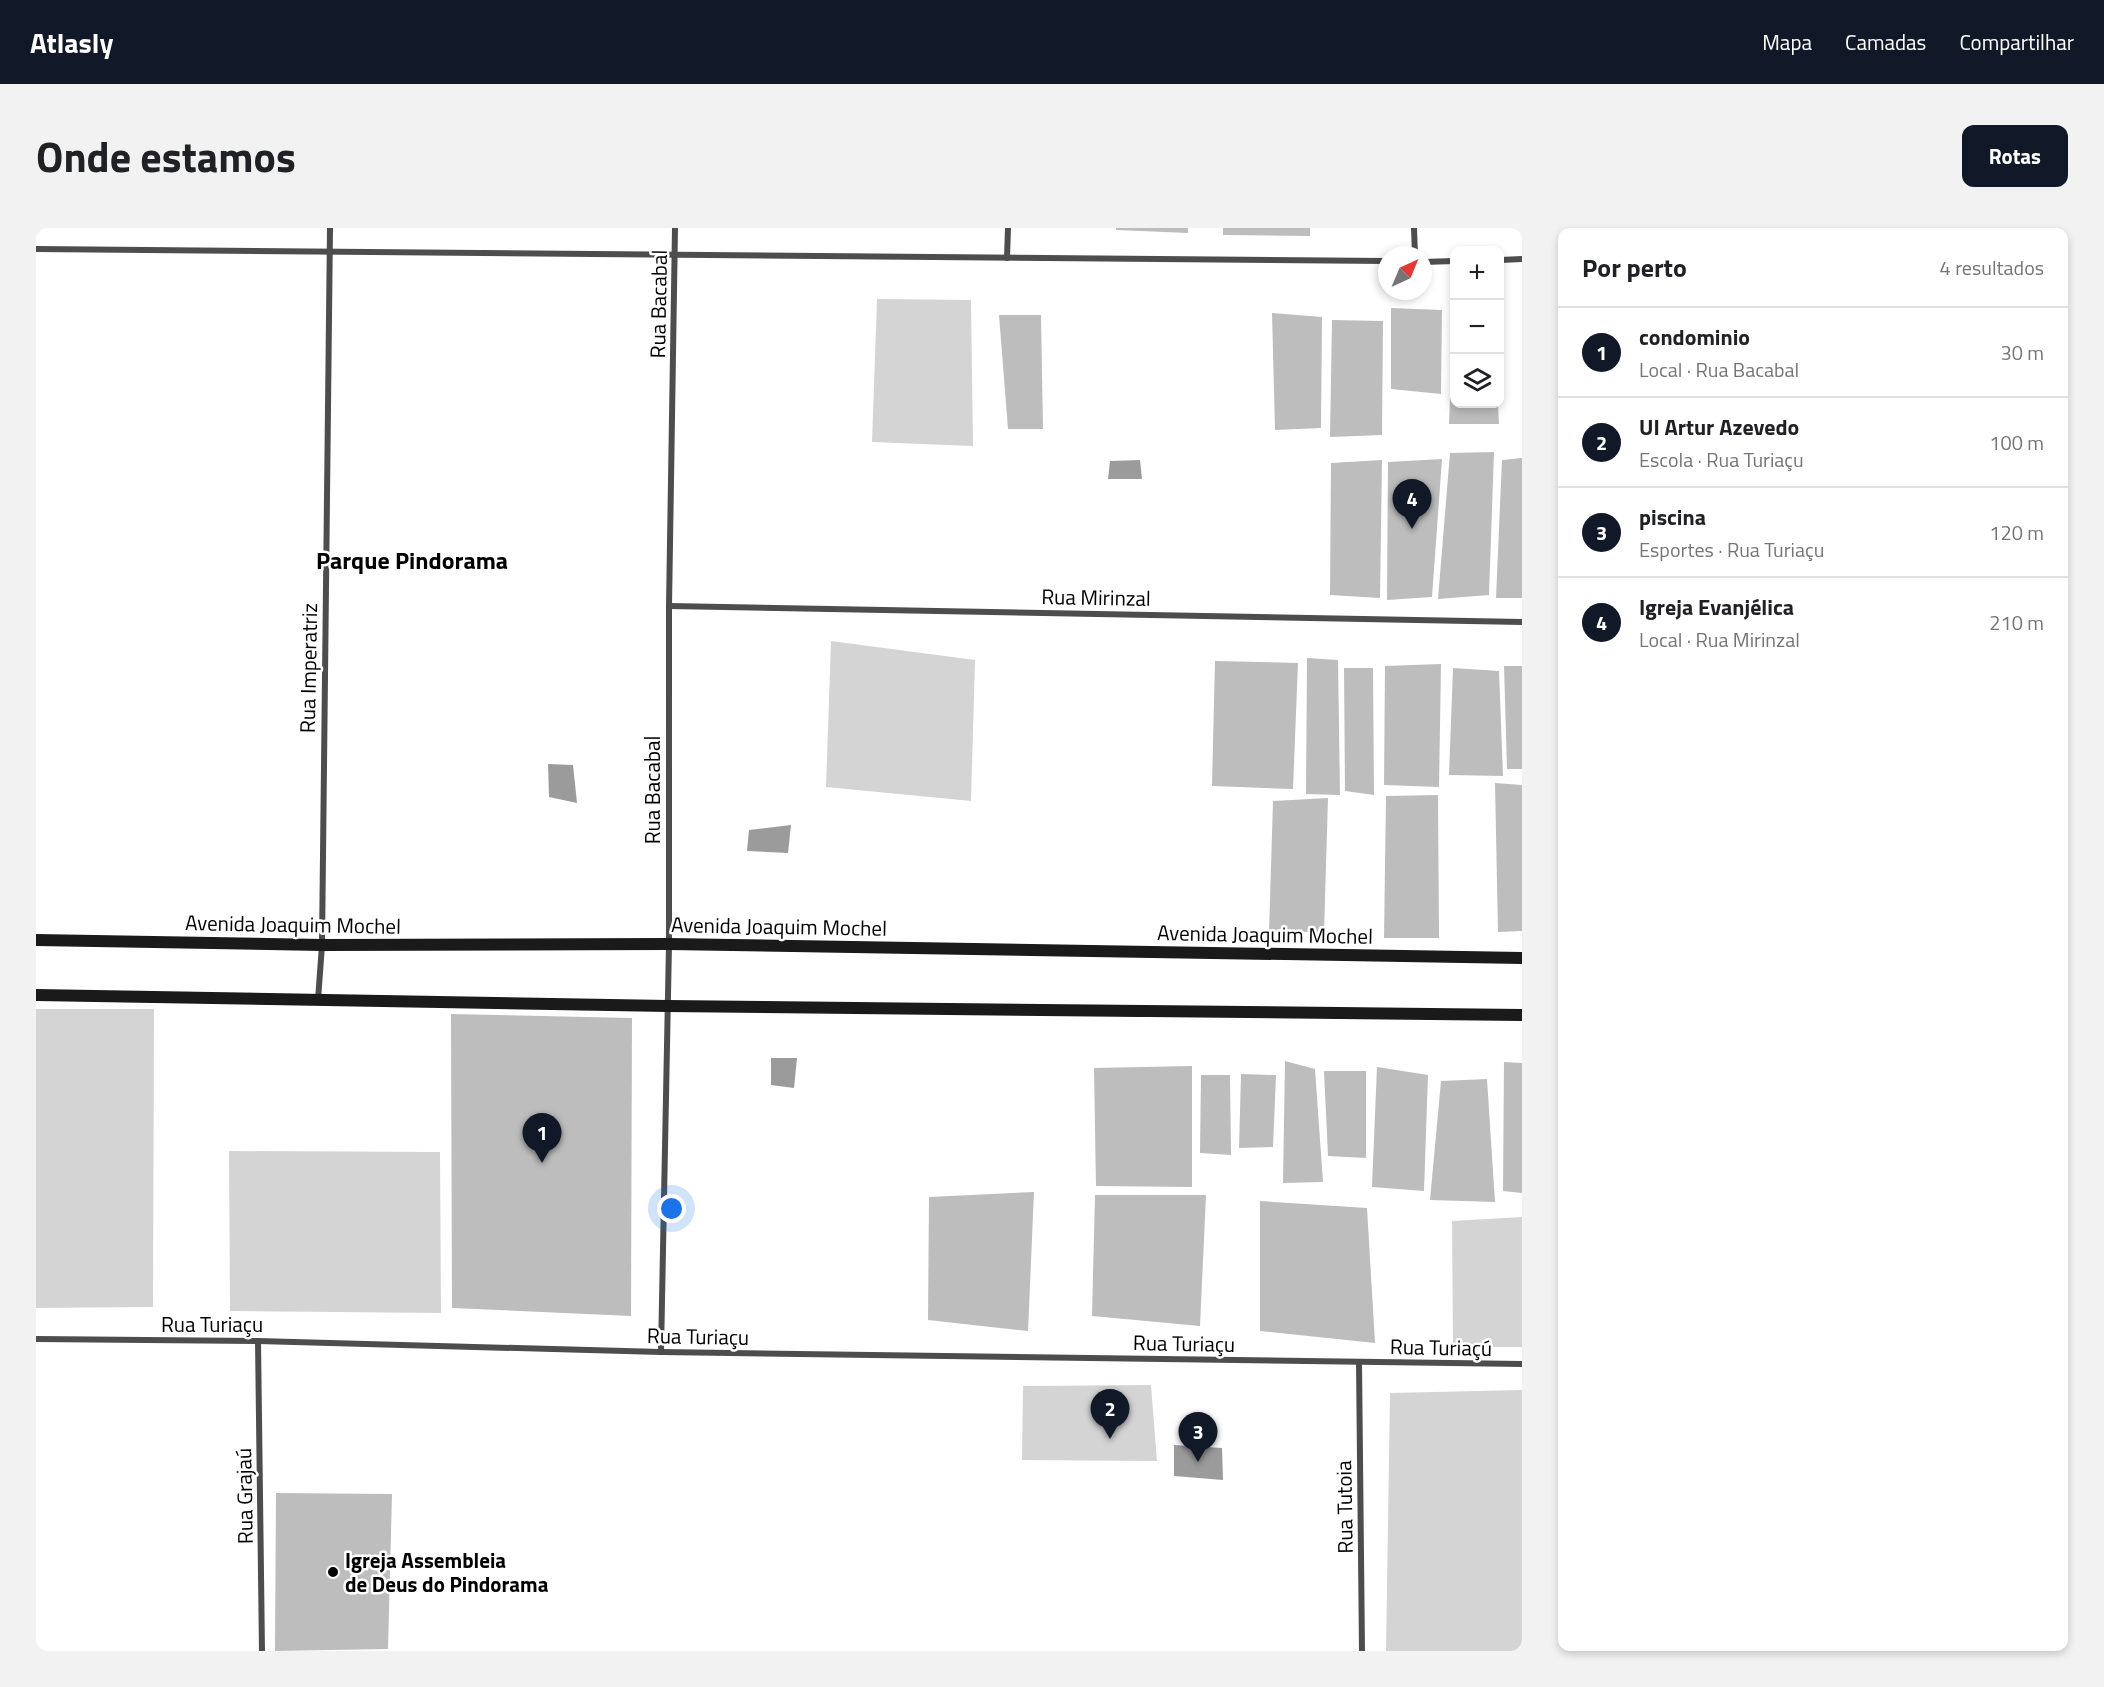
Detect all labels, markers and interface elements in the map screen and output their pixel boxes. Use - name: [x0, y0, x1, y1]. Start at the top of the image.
- text: Atlasly: [30, 21, 113, 64]
- text: Mapa: [1762, 26, 1812, 58]
- text: Camadas: [1845, 26, 1926, 58]
- text: Compartilhar: [1959, 26, 2074, 58]
- text: Onde estamos: [36, 124, 296, 188]
- button: Rotas: [1962, 125, 2068, 187]
- north arrow: [1378, 246, 1432, 300]
- map controls: [1450, 246, 1504, 408]
- button: +: [1450, 246, 1504, 300]
- text: Por perto: [1582, 248, 1687, 287]
- street label: Rua Bacabal: [641, 249, 675, 359]
- text: 4 resultados: [1940, 252, 2044, 283]
- button: −: [1450, 300, 1504, 354]
- text: condominio: [1639, 320, 1750, 354]
- text: 1: [1596, 337, 1607, 368]
- text: 30 m: [2000, 337, 2044, 368]
- button: layers: [1450, 354, 1504, 408]
- text: Local · Rua Bacabal: [1639, 354, 1799, 385]
- text: UI Artur Azevedo: [1639, 410, 1799, 444]
- text: 2: [1596, 427, 1607, 458]
- text: 100 m: [1989, 427, 2044, 458]
- text: Escola · Rua Turiaçu: [1639, 444, 1804, 475]
- pin: 4: [1392, 480, 1432, 529]
- text: piscina: [1639, 500, 1706, 534]
- text: 3: [1596, 517, 1607, 548]
- text: 120 m: [1989, 517, 2044, 548]
- text: Esportes · Rua Turiaçu: [1639, 534, 1824, 565]
- district label: Parque Pindorama: [316, 542, 508, 578]
- street label: Rua Mirinzal: [1041, 580, 1151, 614]
- text: Igreja Evanjélica: [1639, 590, 1794, 624]
- street label: Rua Imperatriz: [291, 603, 325, 733]
- text: 4: [1596, 607, 1607, 638]
- text: 210 m: [1989, 607, 2044, 638]
- text: Local · Rua Mirinzal: [1639, 624, 1800, 655]
- street label: Rua Bacabal: [636, 736, 668, 844]
- street label: Avenida Joaquim Mochel: [185, 906, 401, 942]
- street label: Avenida Joaquim Mochel: [671, 908, 887, 944]
- street label: Avenida Joaquim Mochel: [1157, 916, 1373, 952]
- pin: 1: [522, 1114, 562, 1163]
- your location: [657, 1194, 686, 1223]
- street label: Rua Turiaçu: [161, 1308, 263, 1340]
- street label: Rua Turiaçu: [647, 1319, 749, 1353]
- street label: Rua Turiaçu: [1133, 1326, 1235, 1360]
- street label: Rua Turiaçú: [1390, 1330, 1492, 1364]
- pin: 2: [1090, 1390, 1130, 1439]
- pin: 3: [1178, 1412, 1218, 1462]
- street label: Rua Grajaú: [227, 1448, 261, 1544]
- street label: Rua Tutoia: [1327, 1460, 1361, 1554]
- place label: Igreja Assembleia de Deus do Pindorama: [345, 1544, 549, 1600]
- marker: Igreja Assembleia de Deus do Pindorama: [326, 1565, 340, 1579]

